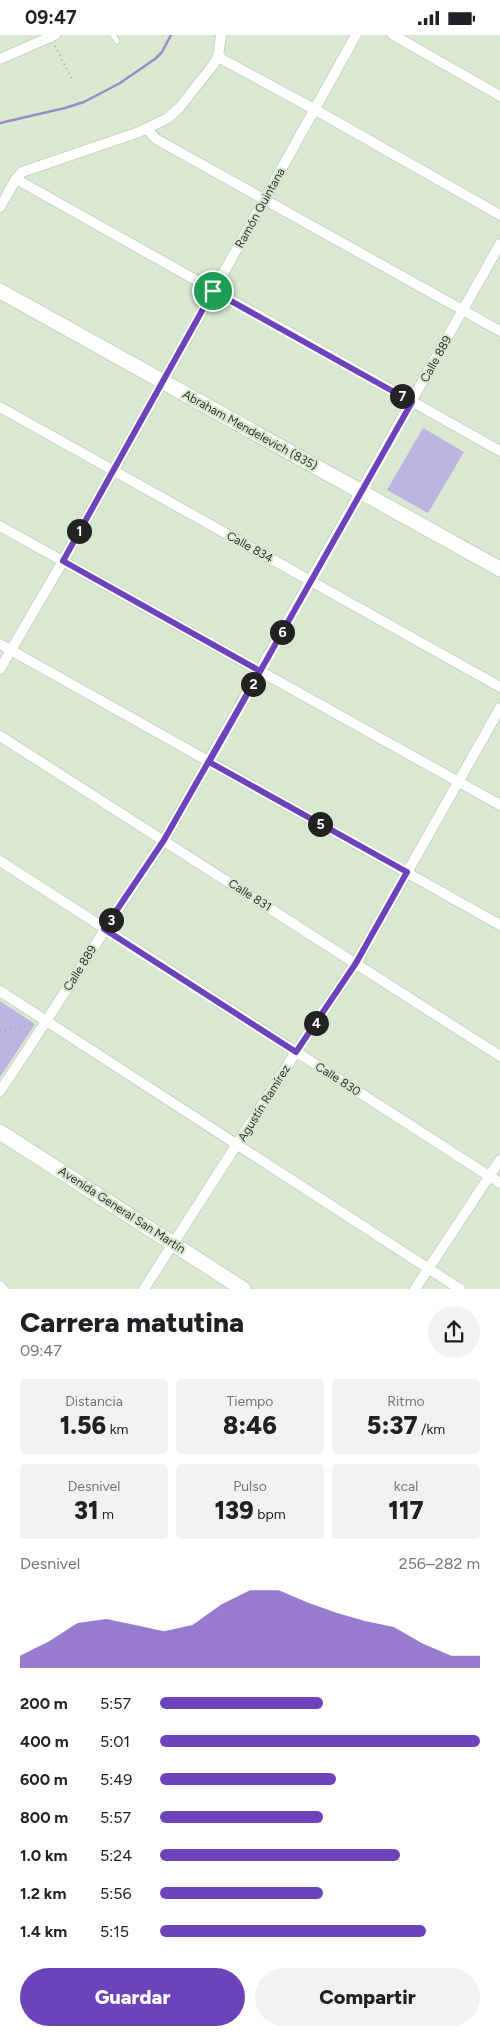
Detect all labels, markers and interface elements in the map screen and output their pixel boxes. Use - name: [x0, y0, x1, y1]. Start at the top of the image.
- text: 09:47: [25, 6, 77, 29]
- street label: Ramón Quintana: [232, 165, 288, 251]
- pin: [192, 270, 234, 312]
- icon: arrive: [199, 277, 227, 305]
- street label: Calle 889: [417, 333, 455, 385]
- pin: 7: [390, 383, 414, 409]
- street label: Abraham Mendelevich (835): [180, 387, 320, 473]
- text: 7: [399, 388, 406, 405]
- pin: 1: [66, 519, 92, 543]
- text: 1: [77, 523, 82, 540]
- street label: Calle 834: [224, 529, 276, 566]
- pin: 6: [270, 619, 294, 645]
- text: 6: [278, 624, 287, 641]
- pin: 2: [240, 671, 266, 697]
- text: 2: [249, 676, 258, 693]
- pin: 5: [308, 811, 332, 837]
- text: 5: [316, 816, 325, 833]
- street label: Calle 831: [226, 876, 274, 914]
- pin: 3: [98, 907, 124, 933]
- text: 3: [108, 912, 115, 929]
- street label: Calle 889: [61, 942, 100, 993]
- pin: 4: [304, 1011, 328, 1035]
- text: 4: [312, 1015, 321, 1032]
- street label: Calle 830: [313, 1059, 364, 1099]
- street label: Agustín Ramírez: [235, 1062, 293, 1144]
- street label: Avenida General San Martín: [56, 1164, 188, 1256]
- text: Carrera matutina: [20, 1305, 244, 1339]
- button: share: [428, 1306, 480, 1358]
- text: 09:47: [20, 1341, 62, 1360]
- text: Distancia: [65, 1393, 123, 1410]
- text: Tiempo: [227, 1393, 273, 1410]
- text: Ritmo: [387, 1393, 425, 1410]
- text: 1.56: [60, 1410, 106, 1440]
- text: 8:46: [223, 1410, 277, 1440]
- text: 5:37: [367, 1410, 418, 1440]
- text: km: [106, 1421, 128, 1438]
- text: /km: [418, 1421, 445, 1438]
- text: Desnivel: [68, 1478, 120, 1495]
- text: Pulso: [233, 1478, 267, 1495]
- text: kcal: [394, 1478, 418, 1495]
- text: 31: [74, 1495, 99, 1525]
- text: 139: [214, 1495, 254, 1525]
- text: 117: [388, 1495, 424, 1525]
- text: m: [99, 1506, 114, 1523]
- text: bpm: [254, 1506, 286, 1523]
- text: Desnivel: [20, 1554, 80, 1573]
- text: 256–282 m: [399, 1554, 480, 1573]
- text: 200 m: [20, 1694, 68, 1713]
- text: 5:57: [100, 1694, 131, 1713]
- text: 400 m: [20, 1732, 69, 1751]
- text: 5:01: [100, 1732, 130, 1751]
- text: 600 m: [20, 1770, 68, 1789]
- text: 5:49: [100, 1770, 132, 1789]
- text: 800 m: [20, 1808, 68, 1827]
- text: 5:57: [100, 1808, 131, 1827]
- text: 1.0 km: [20, 1846, 67, 1865]
- text: 5:24: [100, 1846, 132, 1865]
- text: 1.2 km: [20, 1884, 66, 1903]
- text: 5:56: [100, 1884, 132, 1903]
- text: 1.4 km: [20, 1922, 67, 1941]
- text: 5:15: [100, 1922, 129, 1941]
- button: Guardar: [20, 1968, 245, 2026]
- button: Compartir: [255, 1968, 480, 2026]

